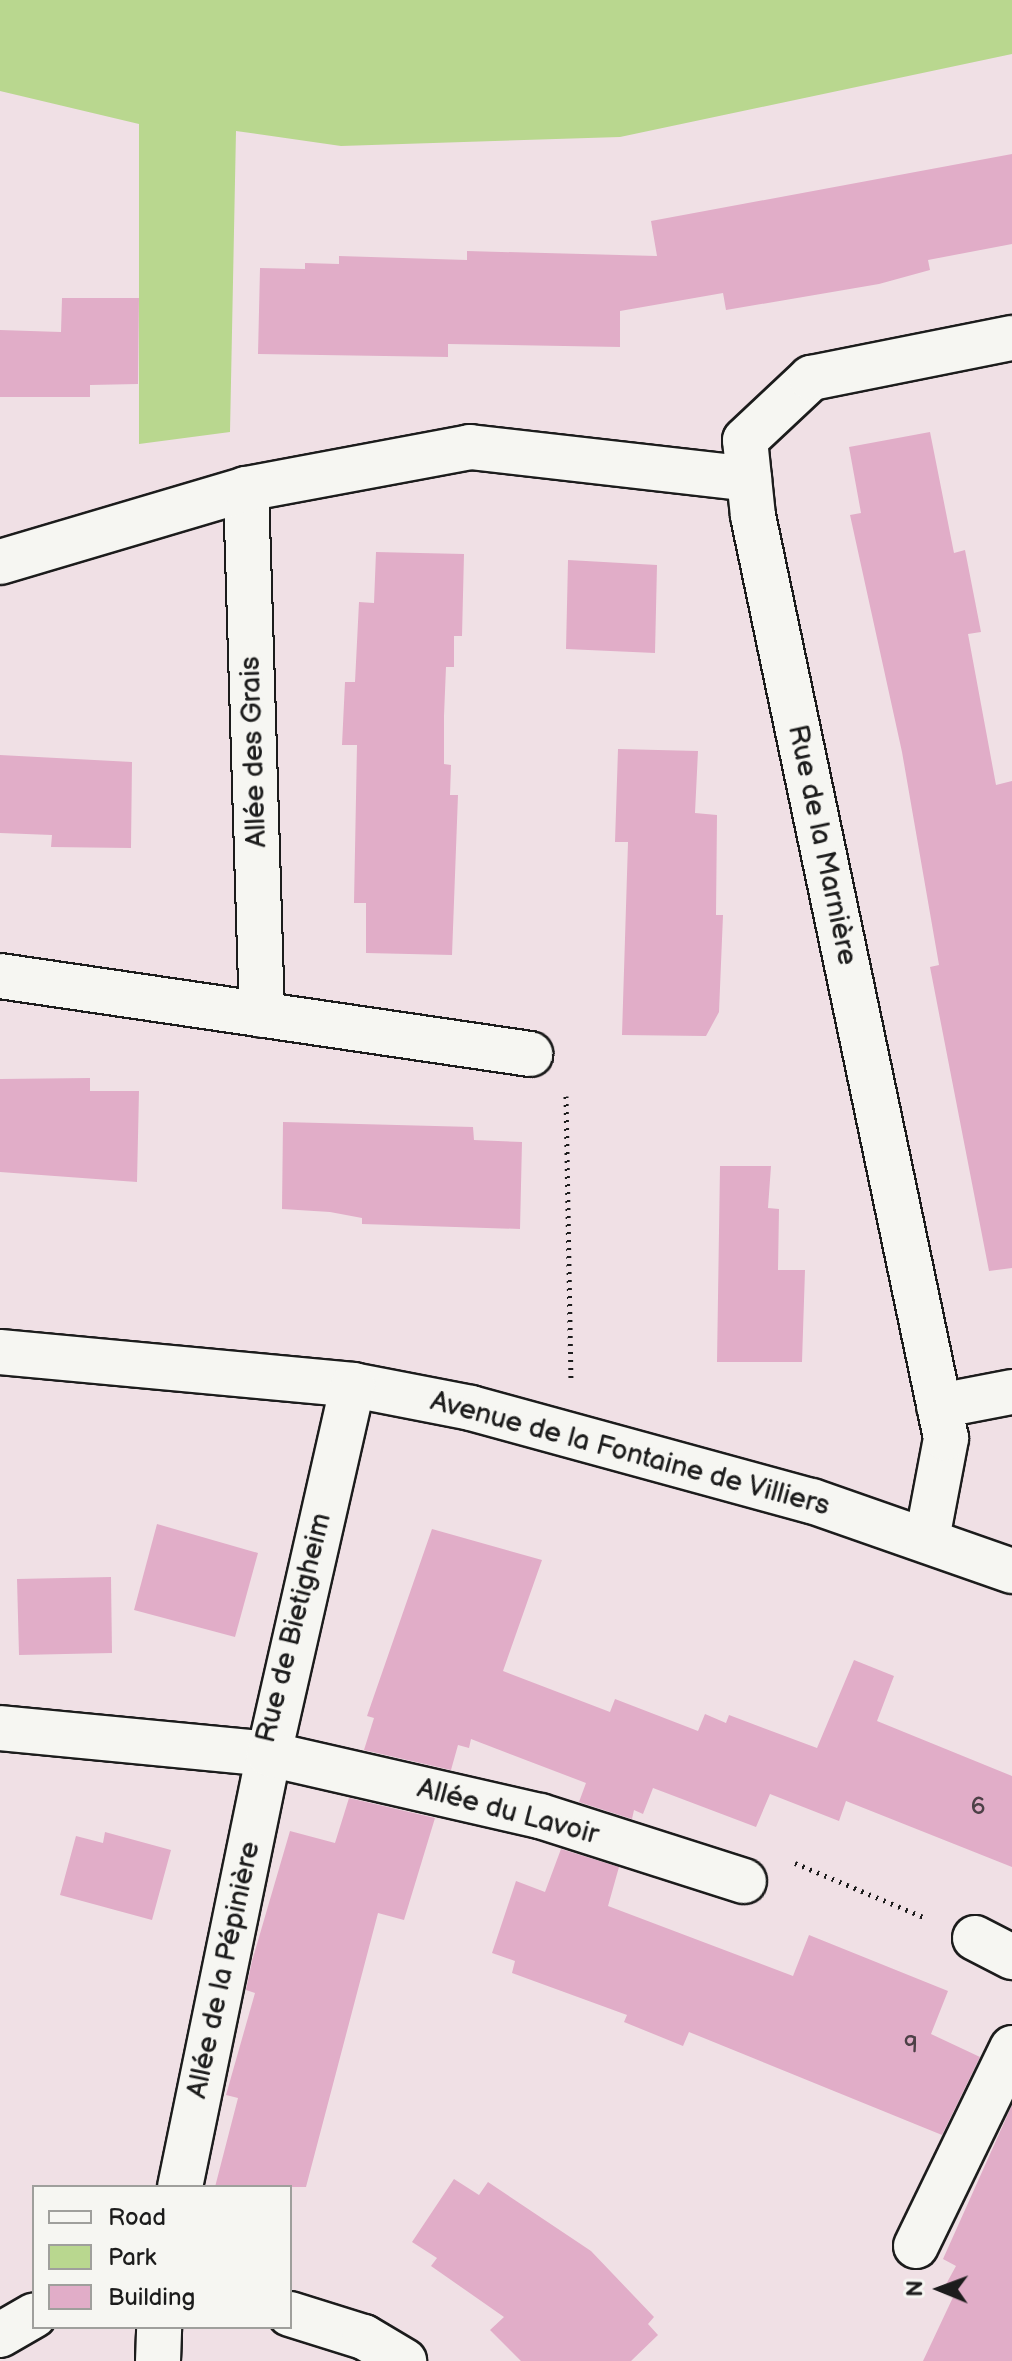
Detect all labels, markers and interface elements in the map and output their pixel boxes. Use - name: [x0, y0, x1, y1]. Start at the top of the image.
- street label: Allée des Grais: [234, 656, 274, 848]
- street label: Rue de la Marnière: [780, 722, 864, 968]
- street label: Avenue de la Fontaine de Villiers: [426, 1384, 834, 1524]
- street label: Rue de Bietigheim: [249, 1510, 339, 1746]
- street label: Allée du Lavoir: [414, 1772, 602, 1852]
- house number: 6: [971, 1793, 985, 1821]
- street label: Allée de la Pépinière: [180, 1839, 268, 2101]
- house number: 9: [904, 2031, 918, 2059]
- legend: [32, 2185, 292, 2329]
- text: Road: [108, 2203, 166, 2232]
- text: Park: [108, 2243, 156, 2272]
- north arrow: [900, 2249, 980, 2329]
- text: N: [902, 2280, 929, 2297]
- text: Building: [108, 2283, 195, 2312]

